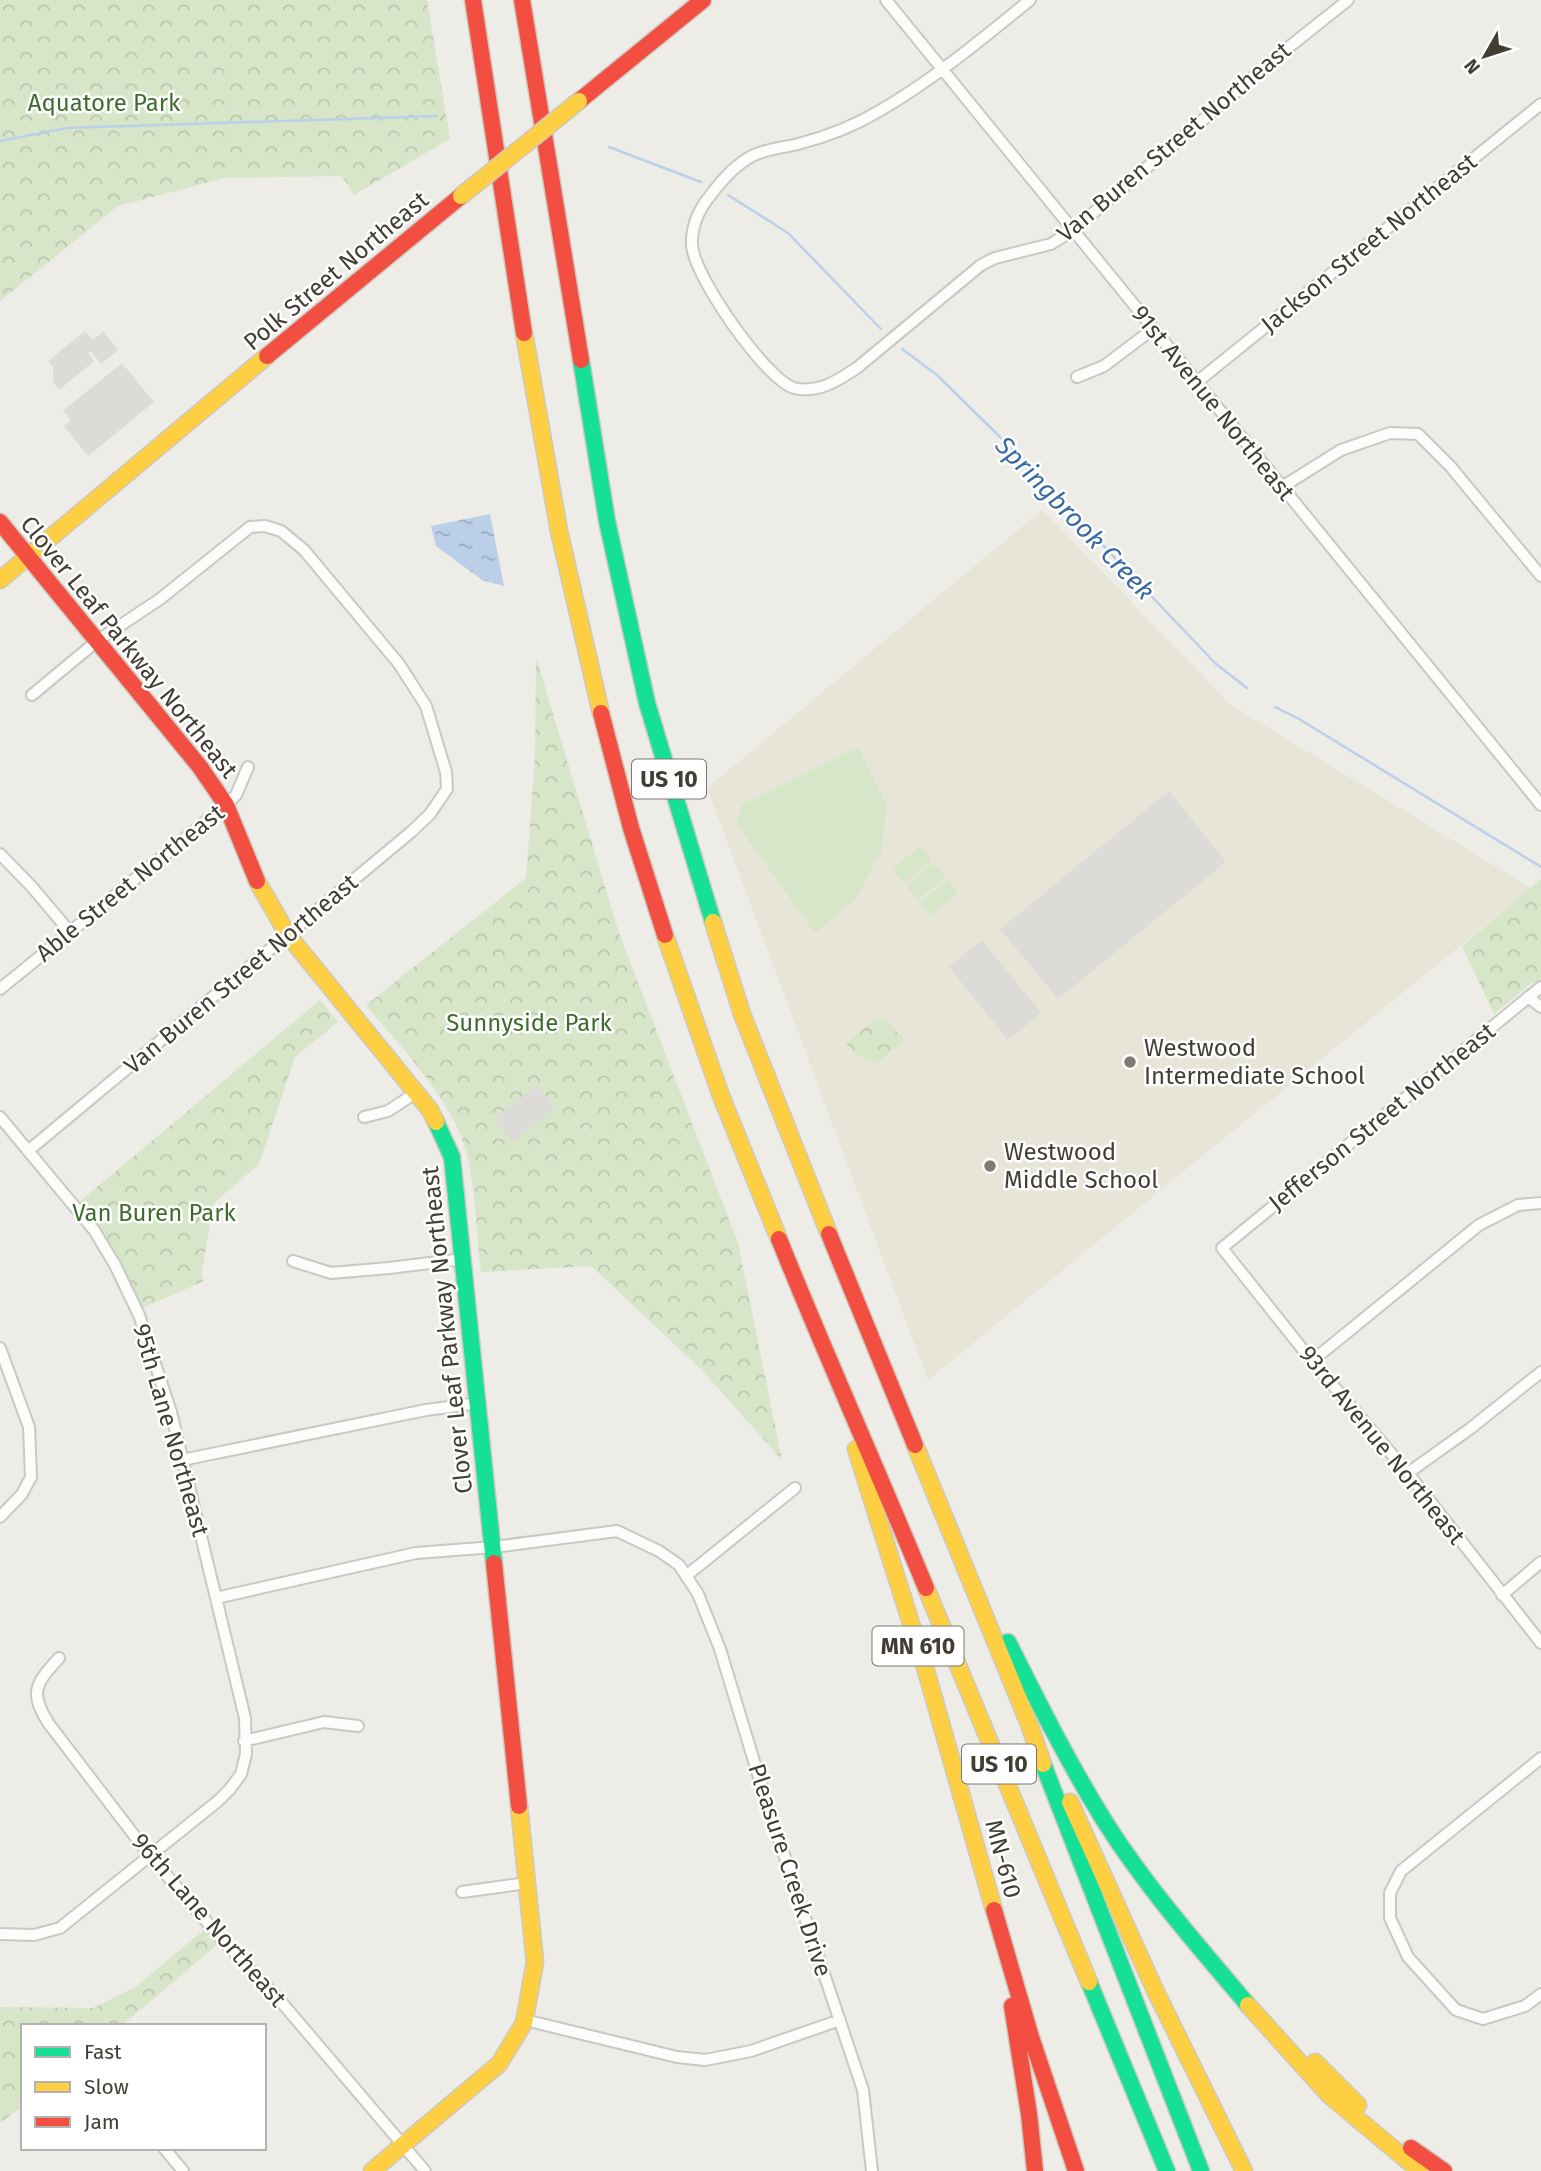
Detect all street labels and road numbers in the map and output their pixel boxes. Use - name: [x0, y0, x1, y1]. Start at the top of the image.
- street label: Van Buren Street Northeast: [1052, 36, 1297, 248]
- street label: Jackson Street Northeast: [1256, 147, 1483, 339]
- street label: Polk Street Northeast: [238, 185, 434, 356]
- street label: 91st Avenue Northeast: [1126, 300, 1300, 506]
- street label: Clover Leaf Parkway Northeast: [15, 510, 244, 784]
- road number: US 10: [632, 760, 706, 799]
- street label: Able Street Northeast: [30, 798, 230, 967]
- street label: Van Buren Street Northeast: [119, 868, 364, 1080]
- street label: Jefferson Street Northeast: [1263, 1017, 1501, 1217]
- street label: Clover Leaf Parkway Northeast: [416, 1165, 478, 1495]
- street label: 95th Lane Northeast: [127, 1321, 215, 1540]
- street label: 93rd Avenue Northeast: [1293, 1340, 1471, 1550]
- road number: MN 610: [872, 1626, 964, 1666]
- road number: US 10: [962, 1744, 1036, 1784]
- street label: Pleasure Creek Drive: [742, 1760, 838, 1980]
- street label: MN-610: [979, 1817, 1027, 1901]
- street label: 96th Lane Northeast: [126, 1828, 292, 2013]

